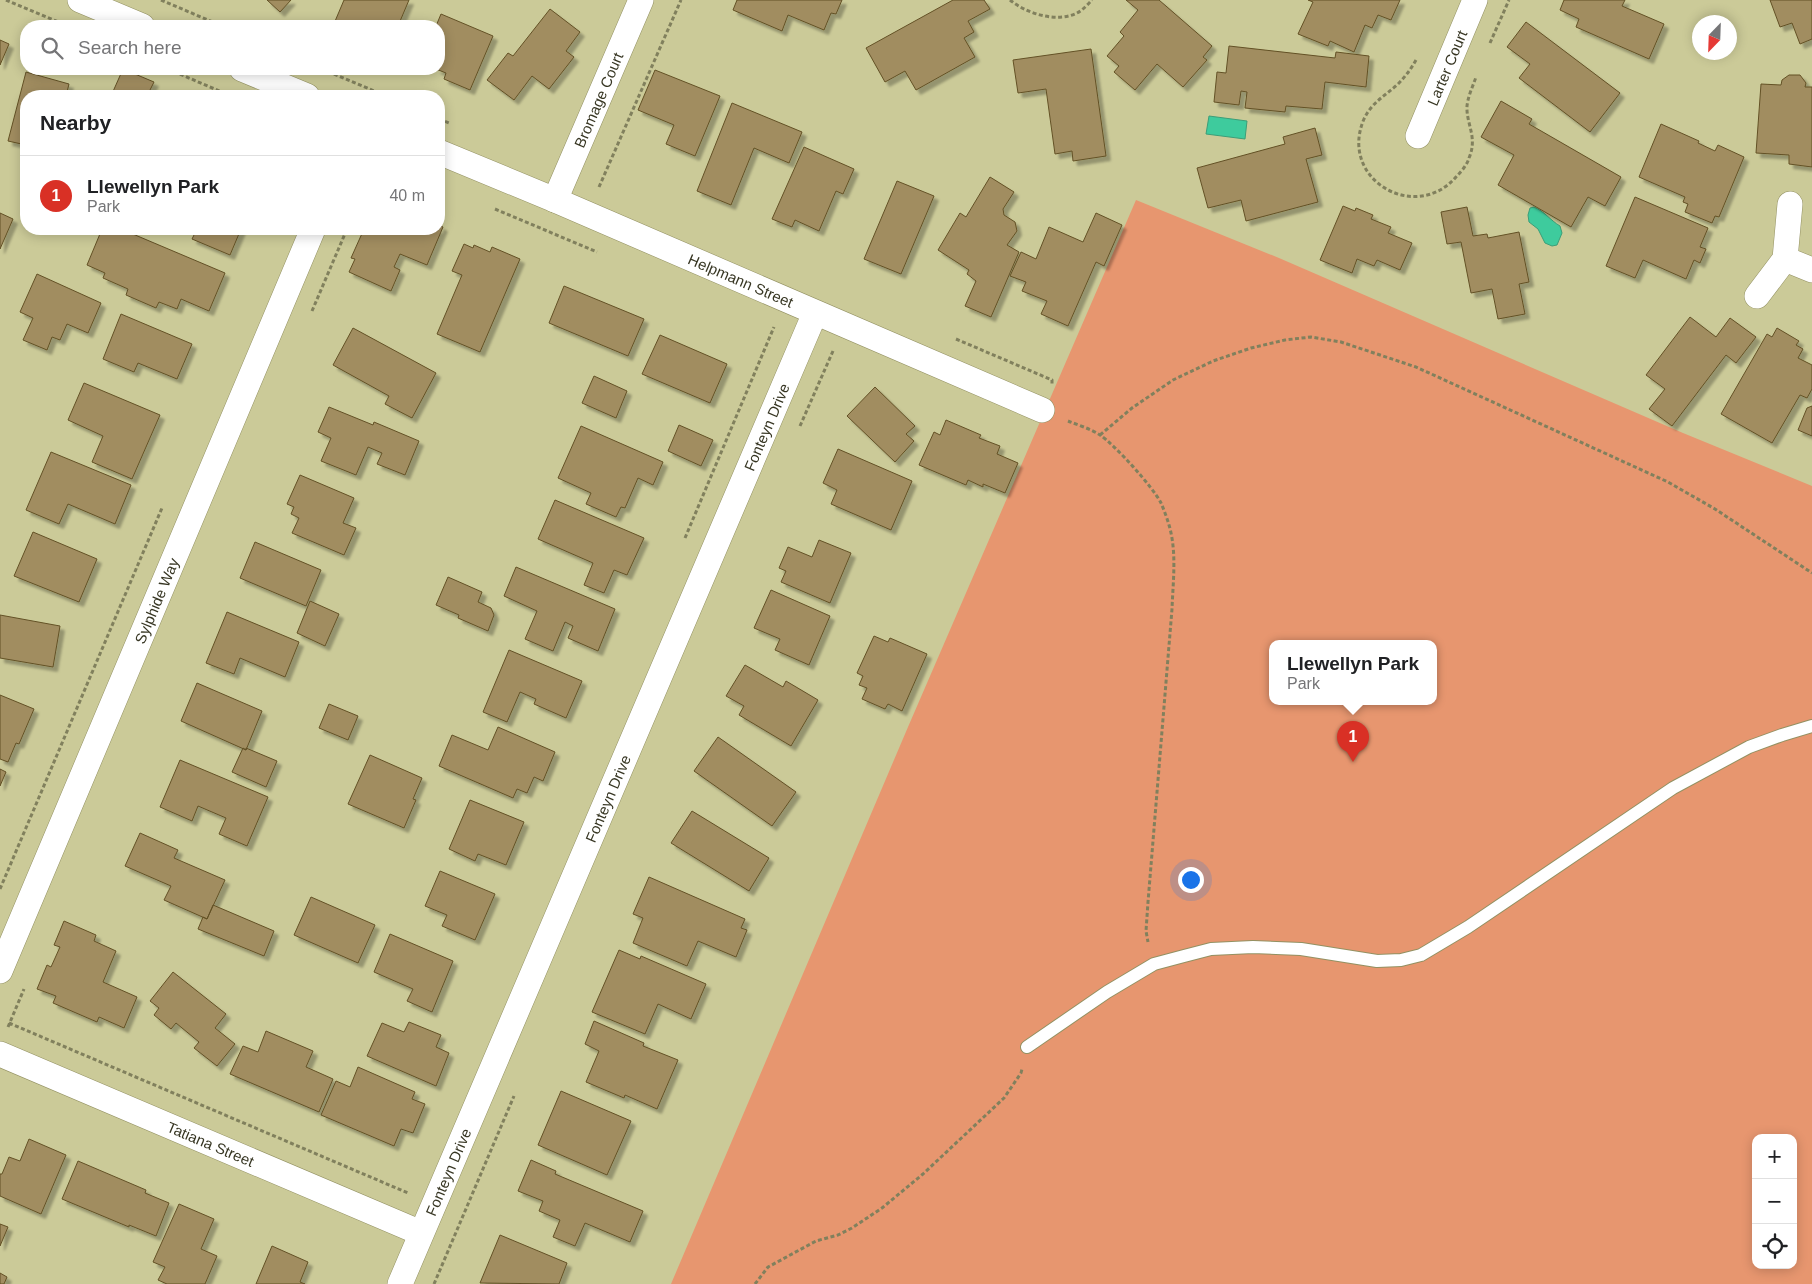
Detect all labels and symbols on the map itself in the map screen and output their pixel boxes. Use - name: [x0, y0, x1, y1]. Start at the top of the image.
- north arrow: [1692, 15, 1737, 60]
- street label: Larter Court: [1423, 27, 1470, 108]
- street label: Bromage Court: [570, 49, 626, 150]
- street label: Helpmann Street: [686, 250, 797, 311]
- street label: Fonteyn Drive: [740, 381, 792, 473]
- street label: Sylphide Way: [131, 555, 182, 646]
- pin: 1: [1337, 721, 1369, 762]
- street label: Fonteyn Drive: [581, 752, 634, 845]
- your location: [1178, 867, 1204, 893]
- street label: Tatiana Street: [165, 1118, 257, 1170]
- street label: Fonteyn Drive: [422, 1126, 474, 1218]

